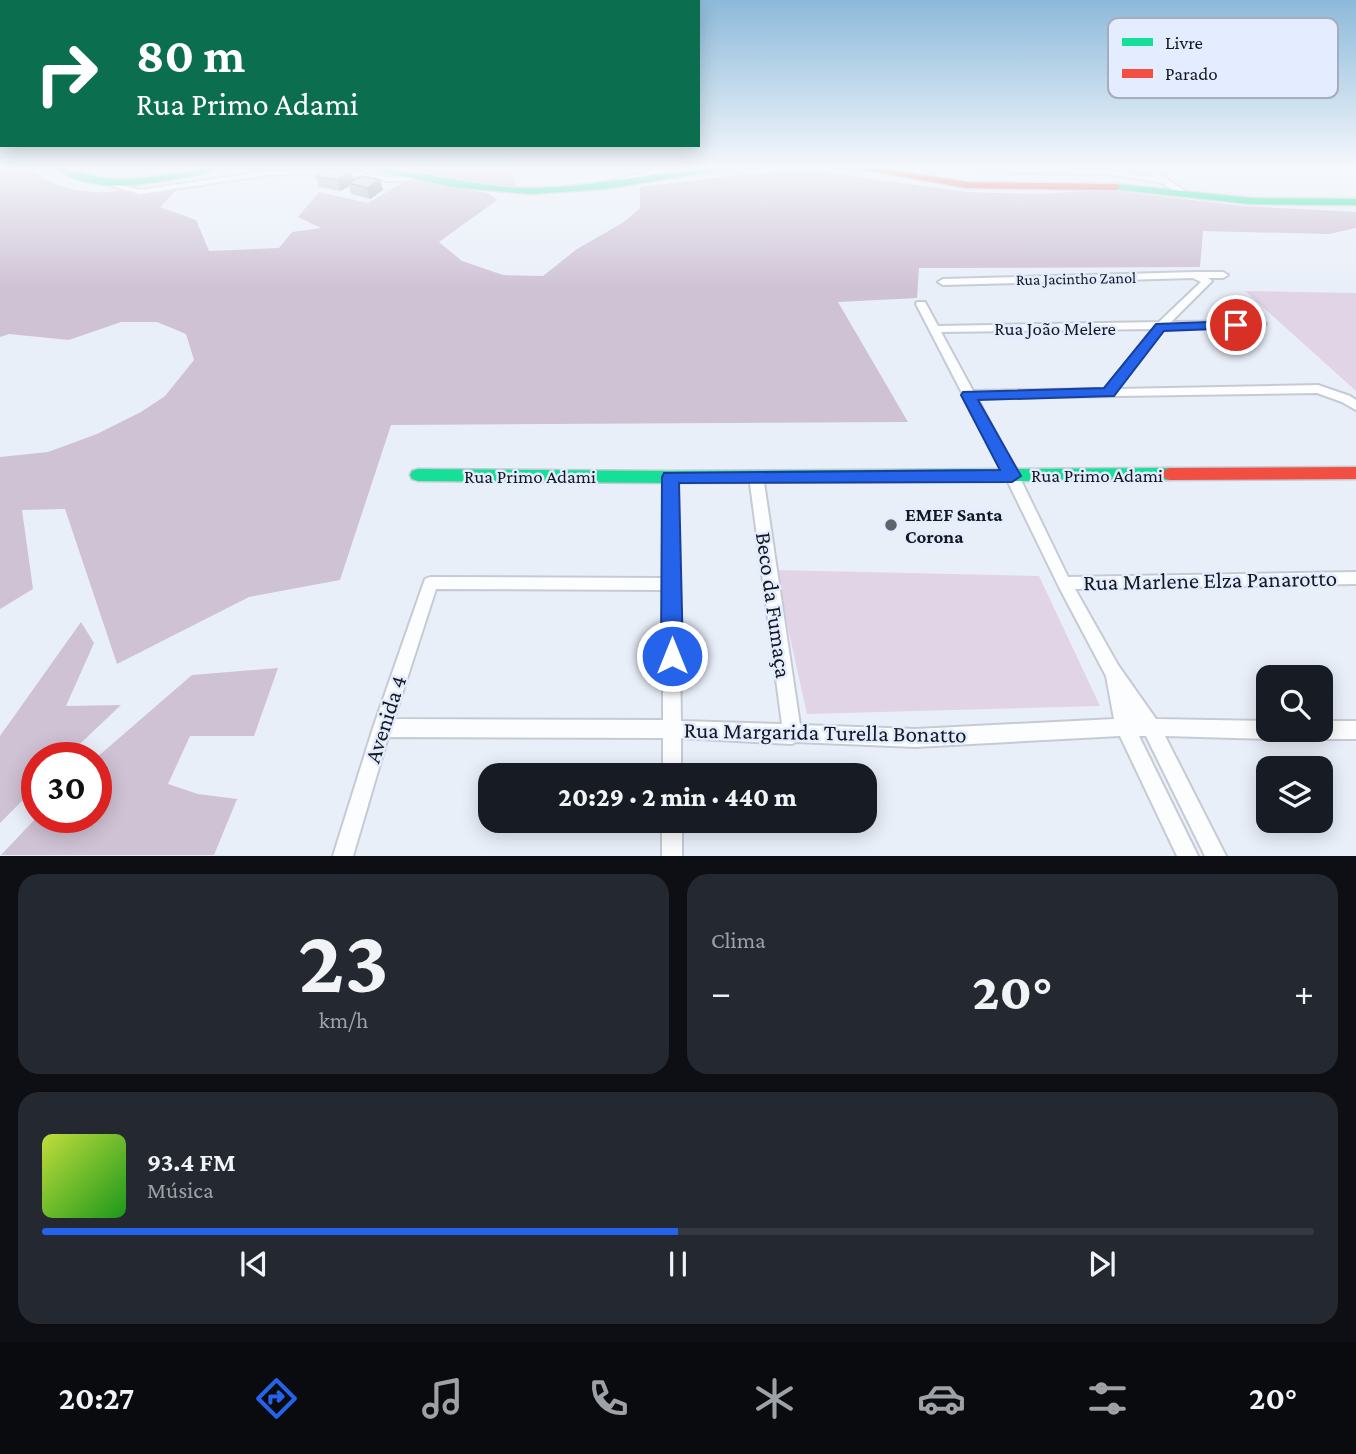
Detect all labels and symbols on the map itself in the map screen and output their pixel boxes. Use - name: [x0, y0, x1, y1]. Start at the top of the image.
- legend: [1108, 18, 1338, 98]
- text: Livre: [1165, 32, 1203, 53]
- text: Parado: [1165, 63, 1218, 84]
- street label: Rua Jacintho Zanol: [1016, 269, 1136, 289]
- pin: [1206, 295, 1266, 355]
- street label: Rua João Melere: [994, 318, 1116, 339]
- street label: Rua Primo Adami: [1031, 465, 1163, 486]
- street label: Rua Primo Adami: [464, 466, 596, 487]
- place label: EMEF Santa Corona: [905, 504, 1003, 547]
- marker: EMEF Santa Corona: [883, 517, 899, 533]
- street label: Beco da Fumaça: [751, 530, 797, 680]
- street label: Rua Marlene Elza Panarotto: [1083, 565, 1337, 595]
- position arrow: [635, 619, 709, 693]
- street label: Avenida 4: [359, 672, 411, 766]
- street label: Rua Margarida Turella Bonatto: [683, 717, 967, 747]
- speed limit sign: 30: [21, 742, 112, 833]

